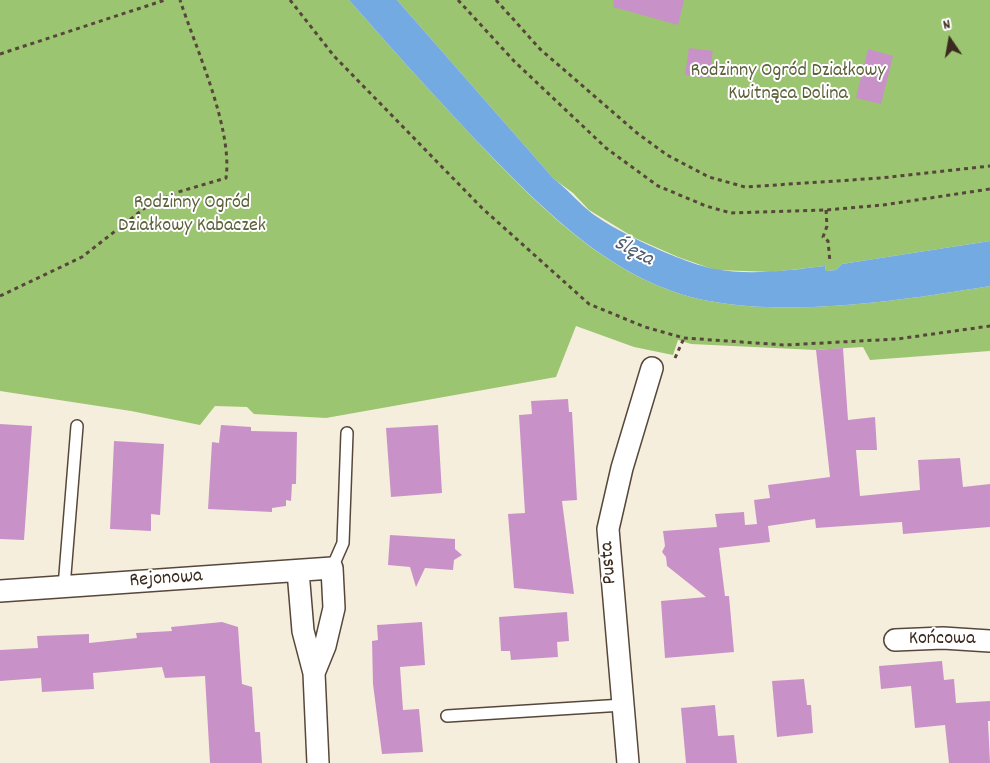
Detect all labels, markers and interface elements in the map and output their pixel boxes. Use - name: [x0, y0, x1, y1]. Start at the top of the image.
- north arrow: [925, 15, 975, 65]
- text: N: [941, 15, 952, 36]
- park label: Rodzinny Ogród Działkowy Kwitnąca Dolina: [690, 60, 886, 107]
- park label: Rodzinny Ogród Działkowy Kabaczek: [118, 192, 266, 239]
- water label: Ślęza: [609, 233, 657, 273]
- street label: Pusta: [596, 541, 624, 585]
- street label: Rejonowa: [129, 565, 203, 595]
- street label: Końcowa: [909, 628, 975, 652]

